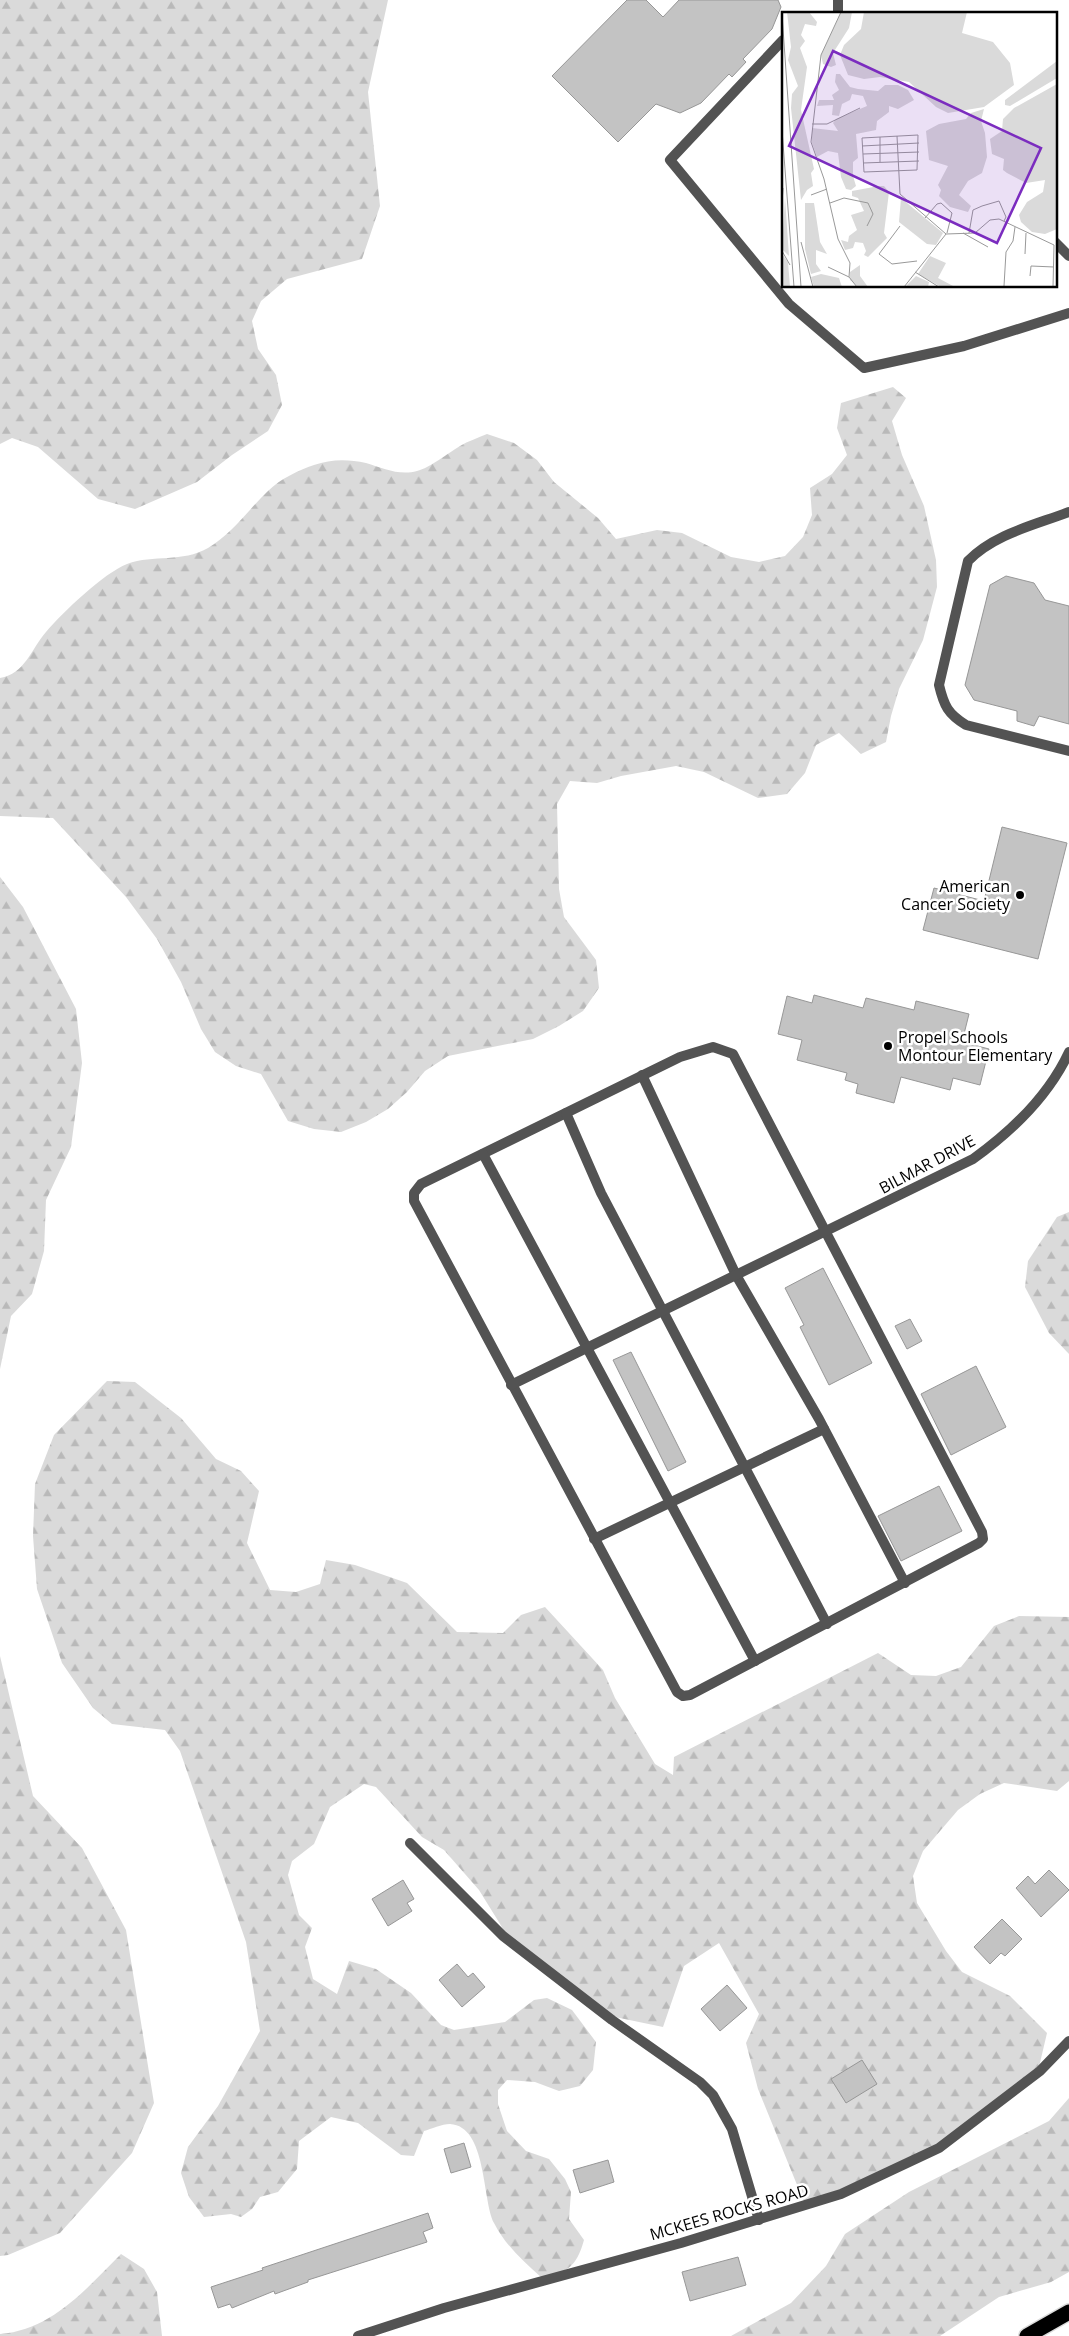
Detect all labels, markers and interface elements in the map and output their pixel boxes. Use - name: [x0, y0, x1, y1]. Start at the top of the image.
- inset map: [782, 12, 1056, 288]
- place label: American Cancer Society: [901, 875, 1011, 915]
- marker: American Cancer Society: [1014, 889, 1026, 901]
- place label: Propel Schools Montour Elementary: [898, 1026, 1053, 1066]
- marker: Propel Schools Montour Elementary: [882, 1040, 894, 1052]
- street label: BILMAR DRIVE: [875, 1129, 979, 1199]
- street label: MCKEES ROCKS ROAD: [647, 2179, 811, 2245]

